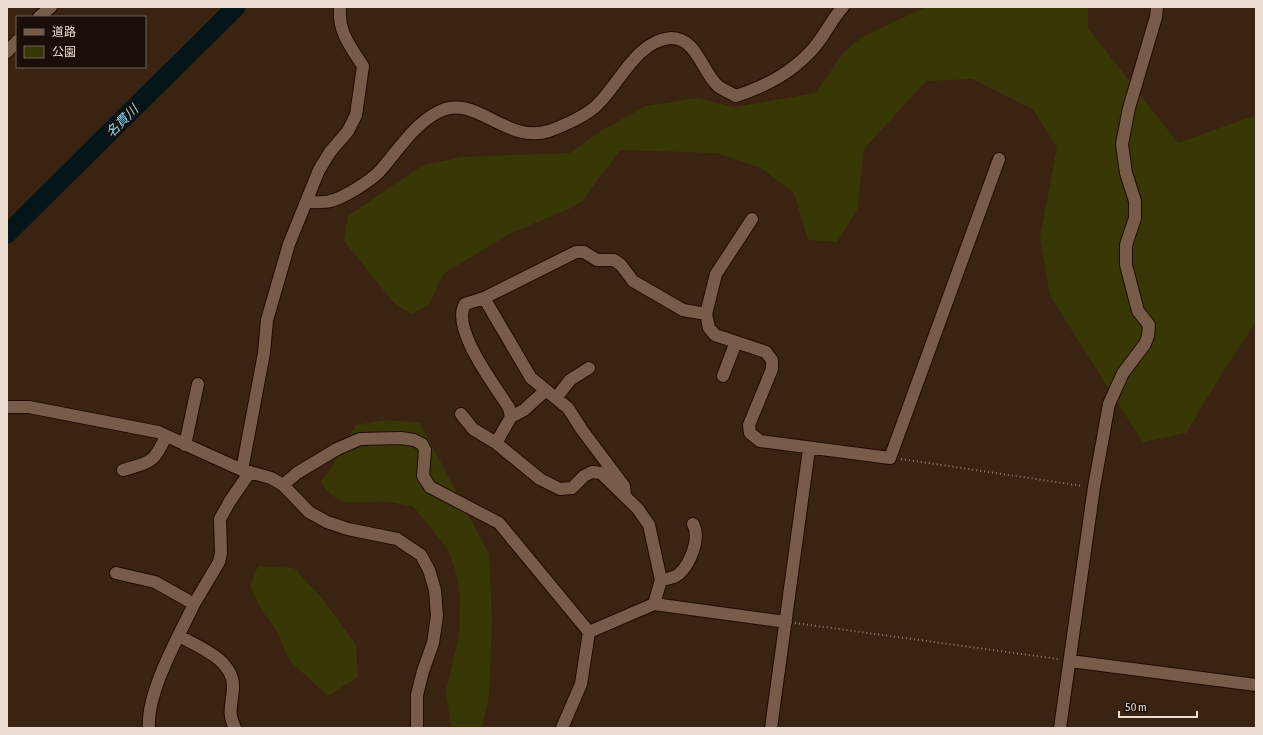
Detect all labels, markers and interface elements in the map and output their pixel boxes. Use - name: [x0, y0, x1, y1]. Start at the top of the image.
- legend: [16, 16, 146, 68]
- text: 道路: [52, 25, 76, 39]
- text: 公園: [52, 45, 76, 59]
- water label: 名貫川: [103, 100, 143, 140]
- scale bar: [1119, 693, 1197, 719]
- text: 50 m: [1125, 700, 1147, 714]

